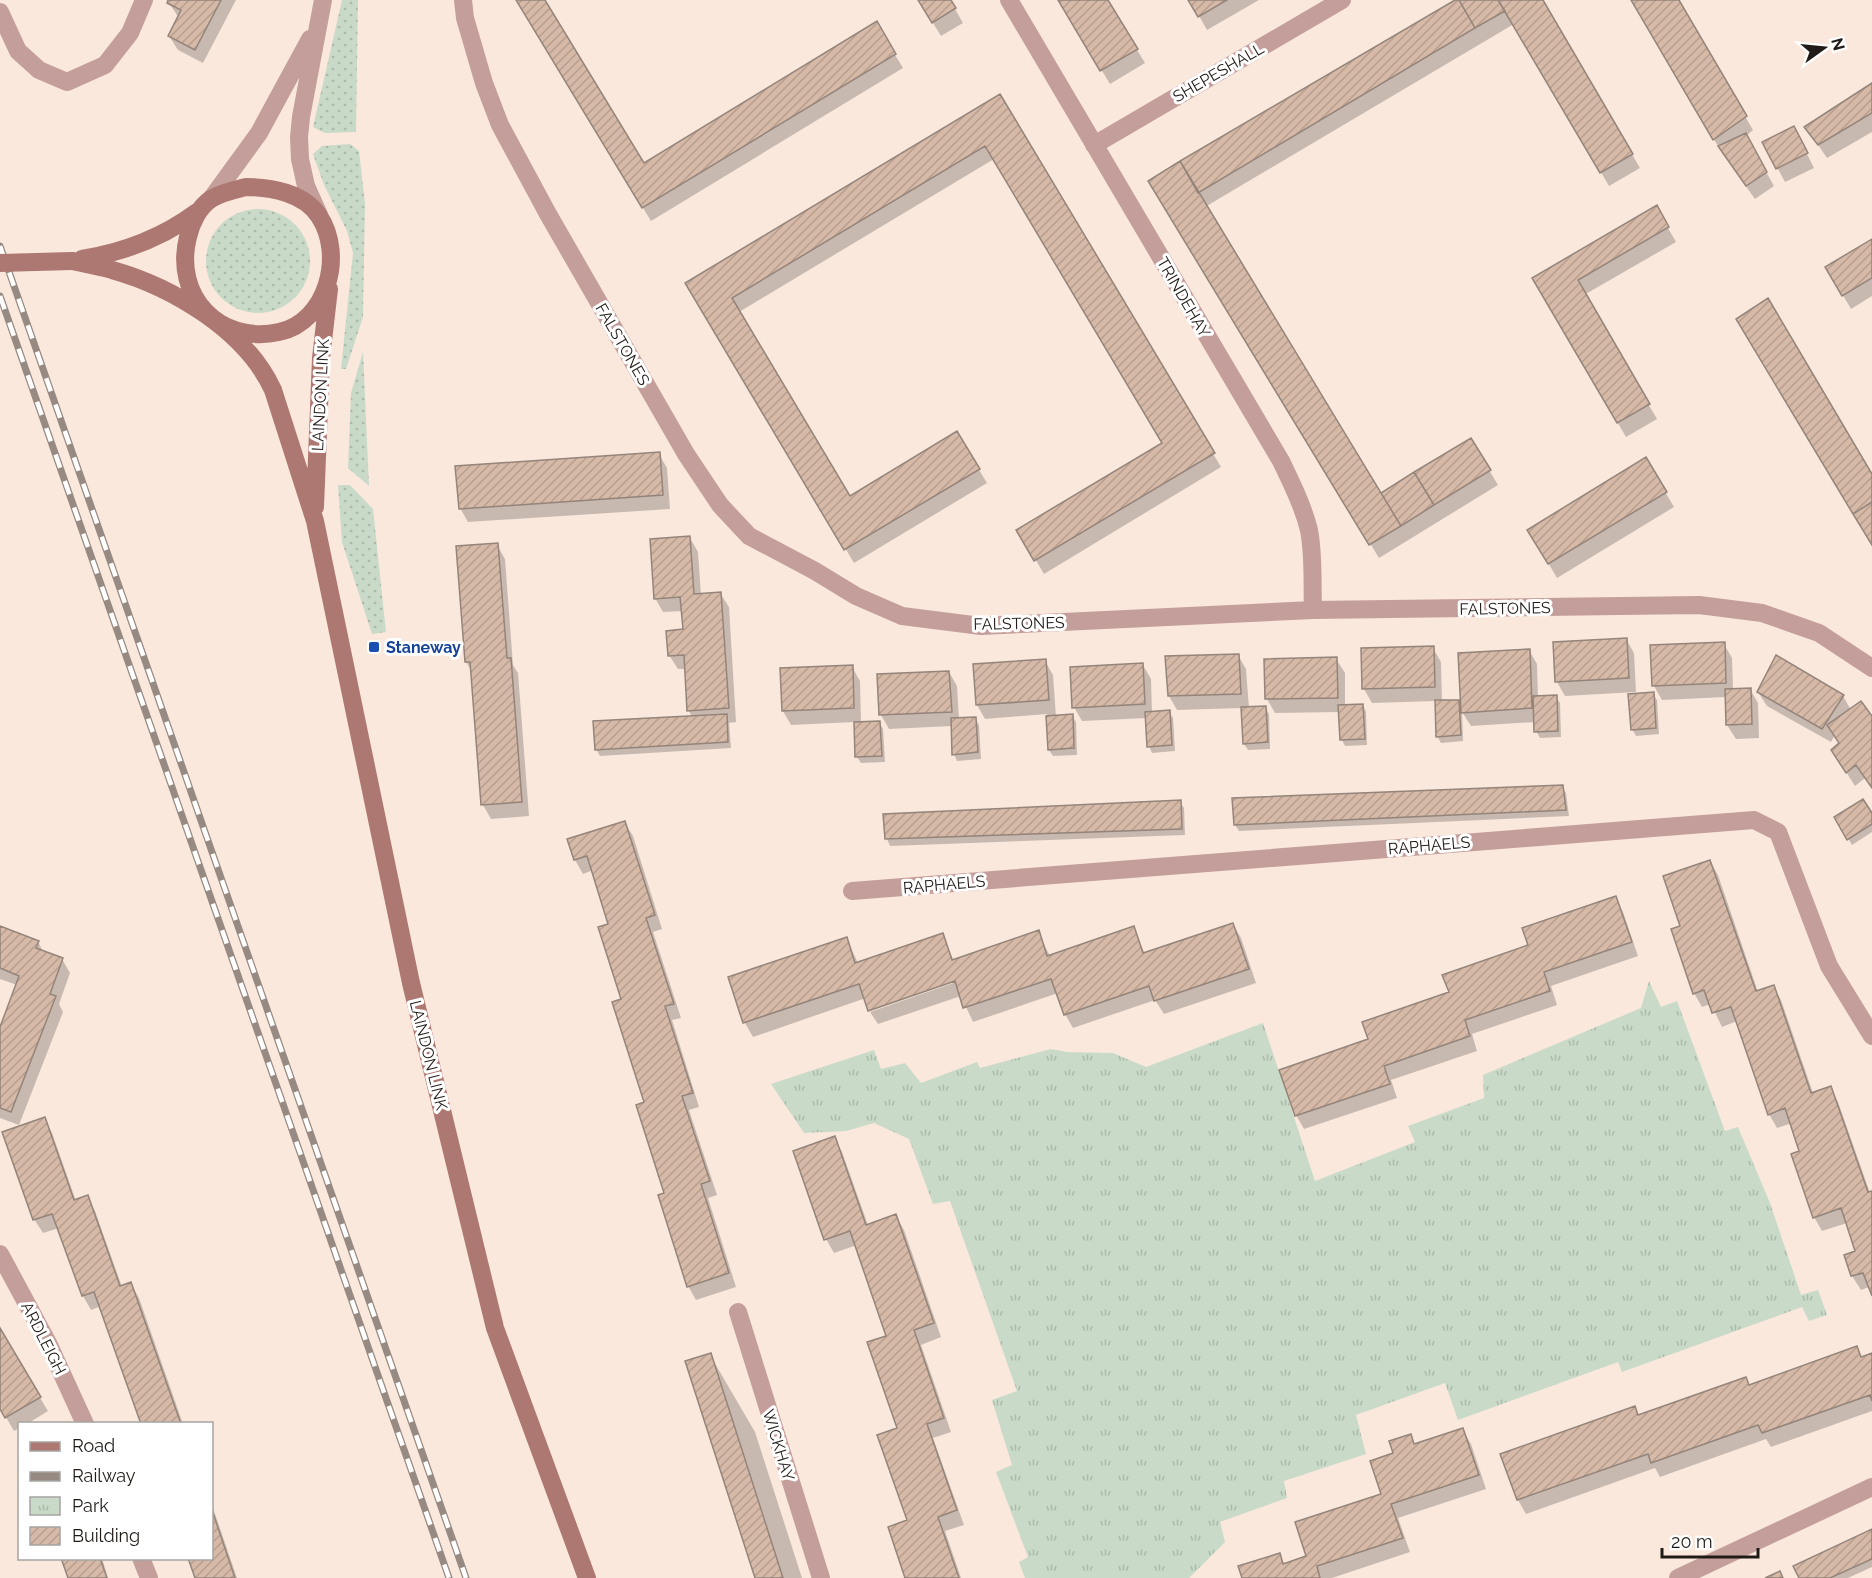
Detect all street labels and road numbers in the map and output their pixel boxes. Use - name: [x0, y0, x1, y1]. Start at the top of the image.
- street label: SHEPESHALL: [1169, 38, 1268, 106]
- street label: TRINDEHAY: [1153, 254, 1214, 341]
- street label: FALSTONES: [591, 300, 654, 389]
- street label: LAINDON LINK: [308, 338, 333, 452]
- street label: FALSTONES: [1459, 598, 1551, 619]
- street label: FALSTONES: [973, 613, 1065, 634]
- street label: RAPHAELS: [1387, 832, 1471, 859]
- street label: RAPHAELS: [902, 871, 986, 898]
- street label: LAINDON LINK: [406, 998, 451, 1113]
- street label: ARDLEIGH: [17, 1299, 70, 1378]
- street label: WICKHAY: [759, 1407, 799, 1484]

